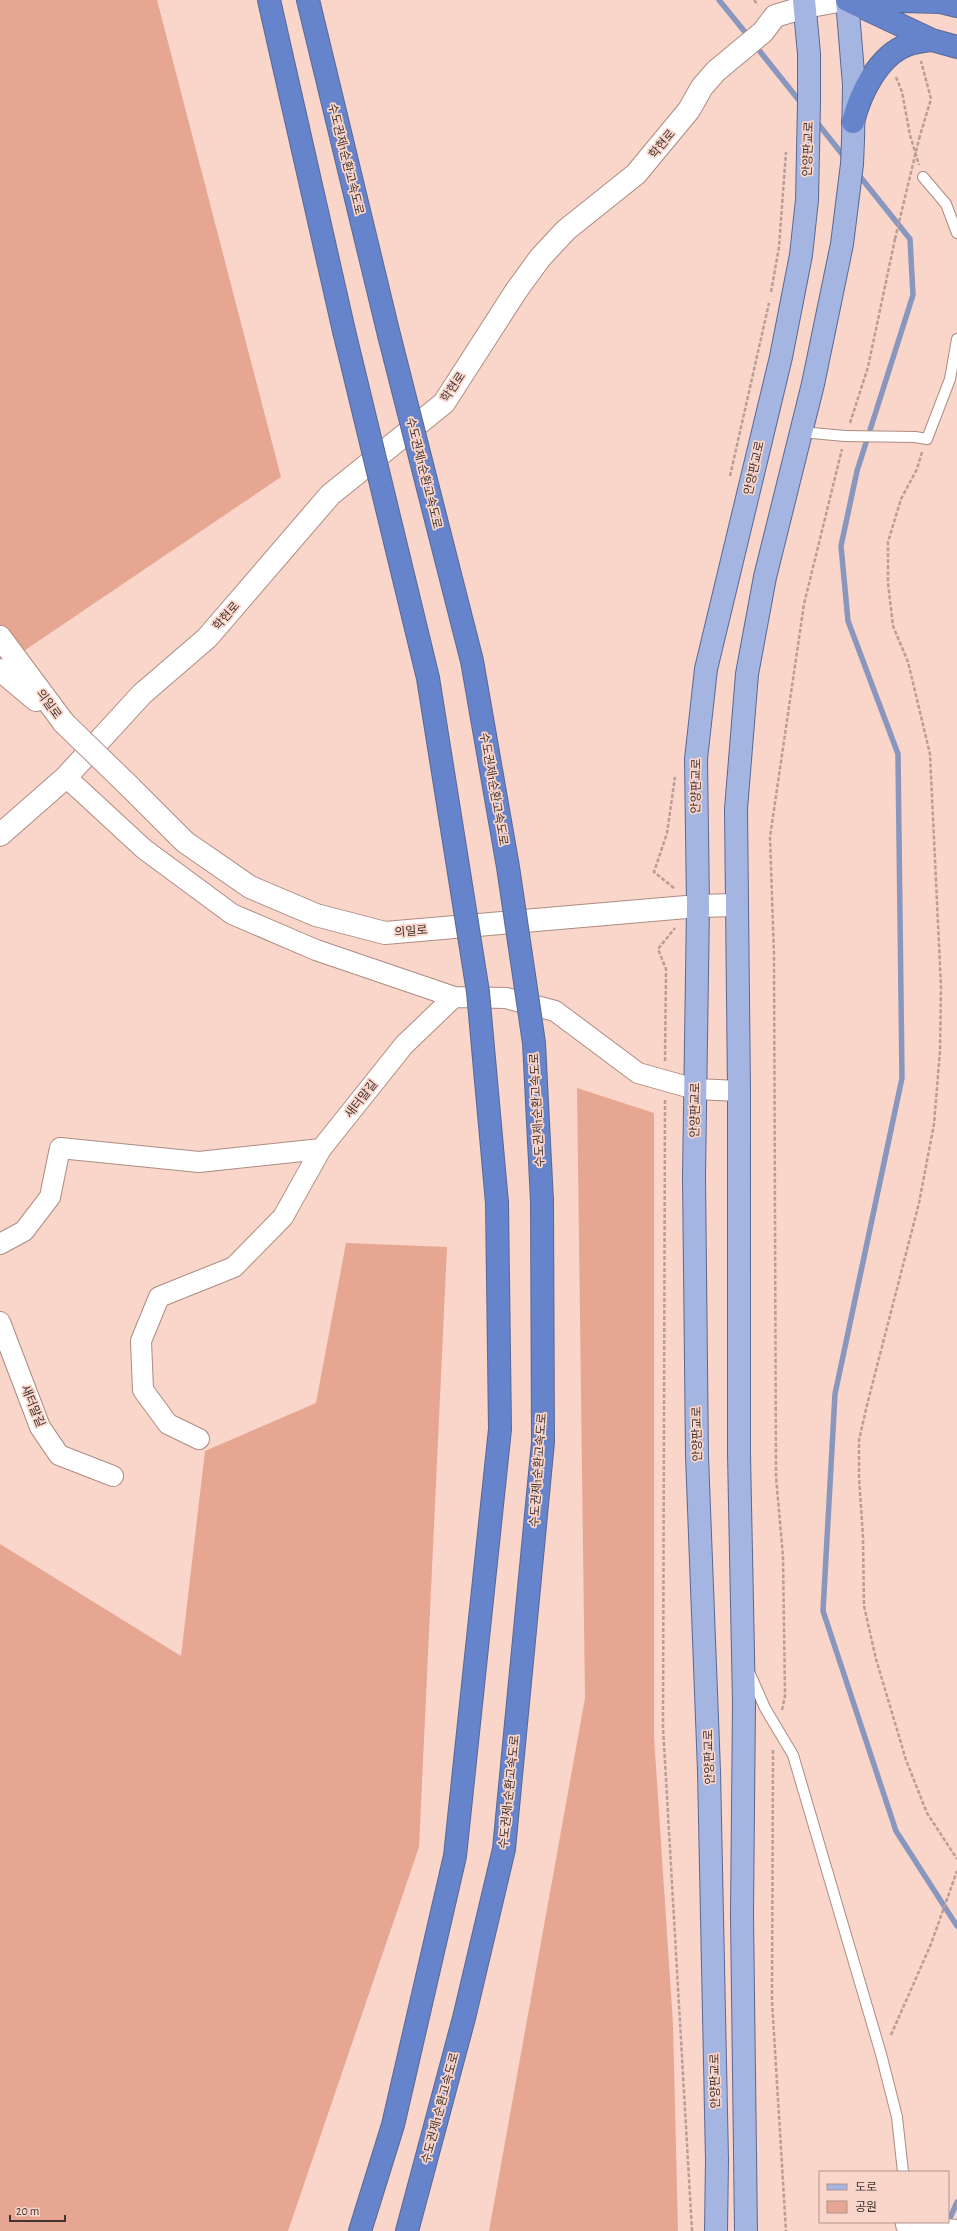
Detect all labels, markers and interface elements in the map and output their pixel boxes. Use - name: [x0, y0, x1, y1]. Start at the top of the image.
- street label: 수도권제1순환고속도로: [326, 102, 367, 216]
- street label: 안양판교로: [801, 121, 815, 177]
- street label: 학현로: [646, 127, 677, 161]
- street label: 학현로: [438, 369, 467, 404]
- street label: 수도권제1순환고속도로: [404, 416, 445, 530]
- street label: 안양판교로: [742, 440, 766, 496]
- street label: 학현로: [210, 599, 241, 632]
- street label: 의일로: [34, 687, 64, 721]
- street label: 수도권제1순환고속도로: [478, 731, 511, 846]
- street label: 안양판교로: [690, 758, 702, 814]
- street label: 의일로: [394, 924, 428, 938]
- street label: 수도권제1순환고속도로: [527, 1052, 546, 1168]
- street label: 새터말길: [343, 1078, 379, 1120]
- street label: 안양판교로: [689, 1082, 701, 1138]
- street label: 새터말길: [19, 1383, 47, 1429]
- street label: 안양판교로: [691, 1406, 703, 1462]
- street label: 수도권제1순환고속도로: [527, 1412, 548, 1528]
- street label: 안양판교로: [702, 1729, 716, 1785]
- street label: 수도권제1순환고속도로: [496, 1734, 521, 1850]
- street label: 수도권제1순환고속도로: [418, 2051, 461, 2165]
- street label: 안양판교로: [709, 2053, 721, 2109]
- legend: [819, 2171, 949, 2223]
- text: 도로: [855, 2181, 877, 2193]
- scale bar: [10, 2197, 65, 2223]
- text: 공원: [855, 2201, 877, 2213]
- text: 20 m: [16, 2205, 39, 2217]

